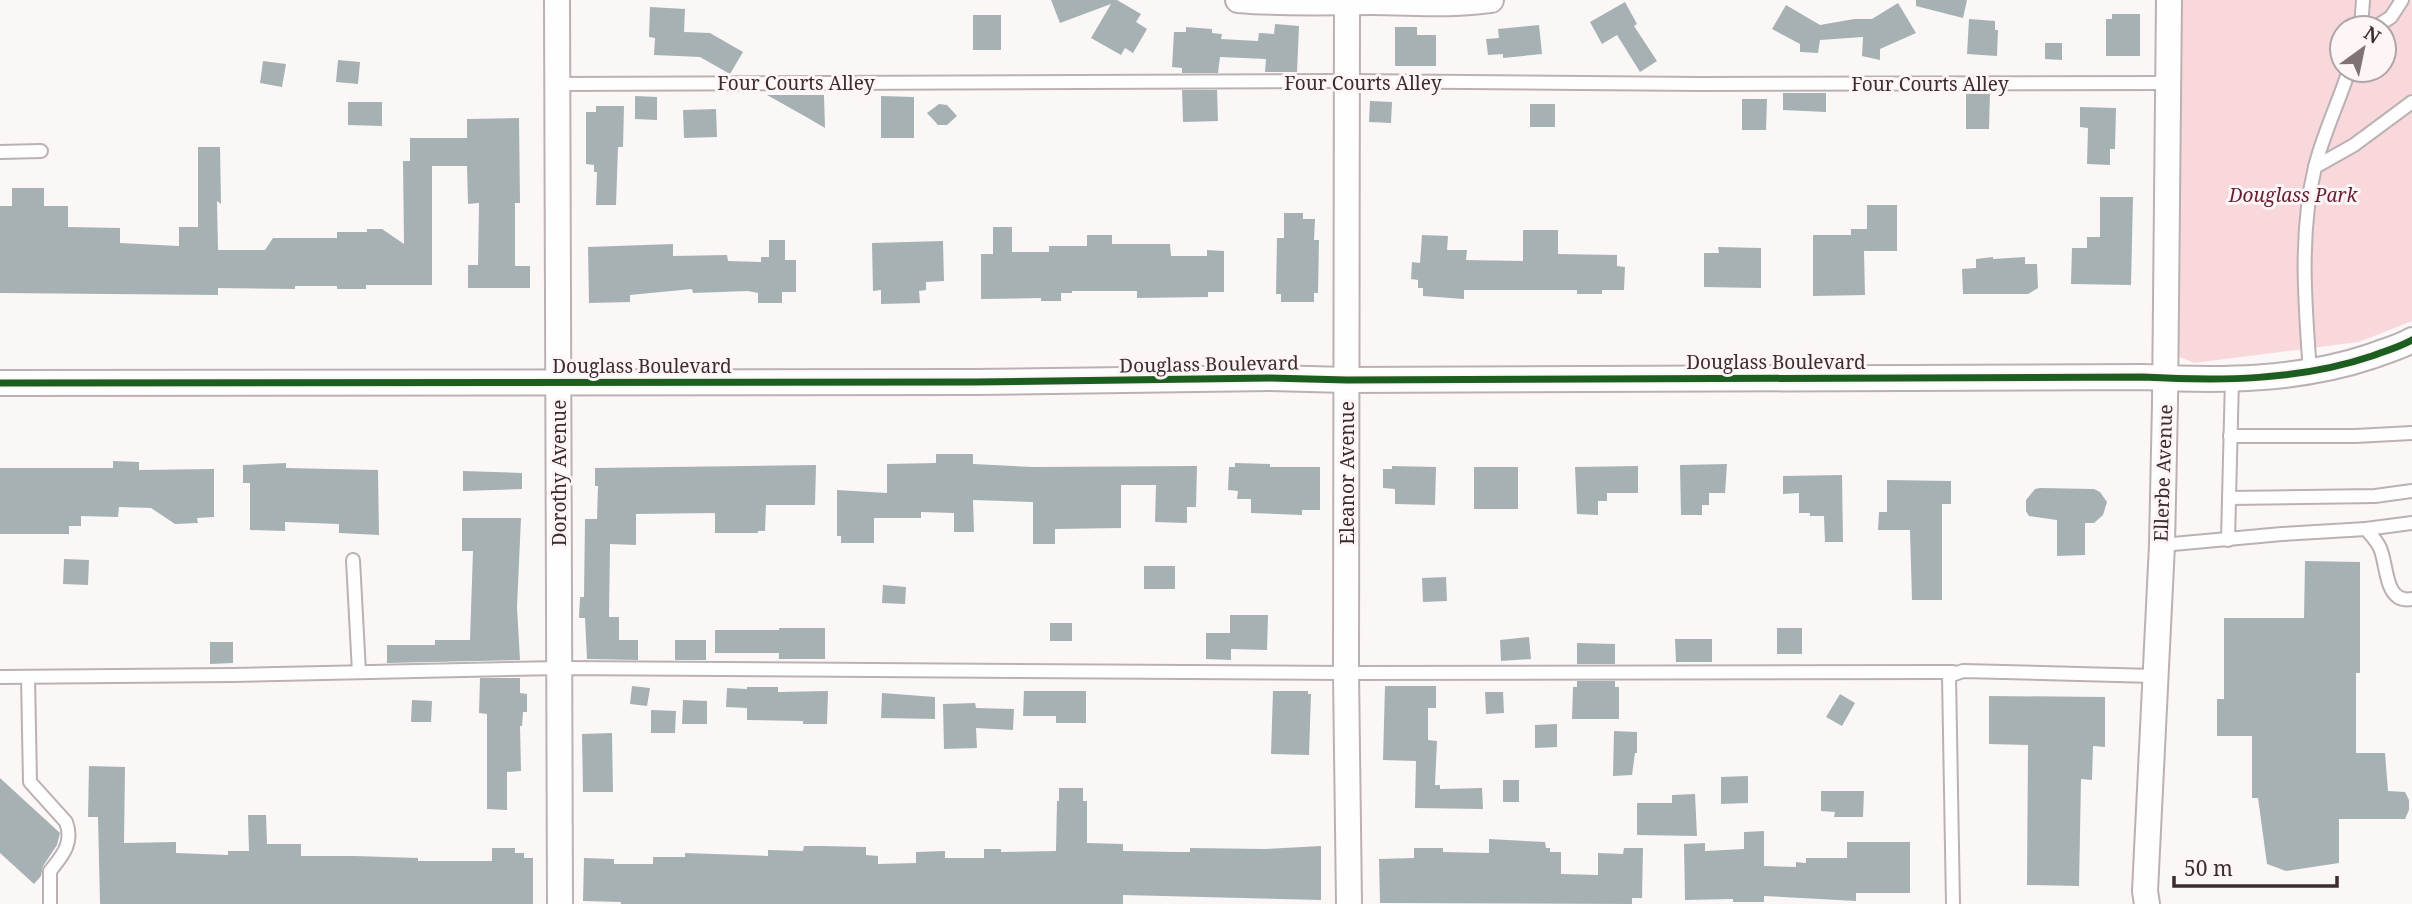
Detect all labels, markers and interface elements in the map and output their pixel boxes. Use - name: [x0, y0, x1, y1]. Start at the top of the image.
- north arrow: [2328, 14, 2398, 84]
- text: N: [2359, 20, 2386, 50]
- street label: Four Courts Alley: [717, 70, 875, 96]
- street label: Four Courts Alley: [1284, 70, 1442, 96]
- street label: Four Courts Alley: [1851, 71, 2009, 97]
- park label: Douglass Park: [2228, 182, 2358, 208]
- street label: Douglass Boulevard: [1119, 349, 1299, 379]
- street label: Douglass Boulevard: [1686, 349, 1866, 375]
- street label: Douglass Boulevard: [552, 353, 732, 379]
- street label: Dorothy Avenue: [546, 400, 572, 546]
- street label: Eleanor Avenue: [1334, 401, 1360, 545]
- street label: Ellerbe Avenue: [2148, 404, 2178, 542]
- scale bar: [2174, 844, 2337, 888]
- text: 50 m: [2184, 854, 2233, 882]

